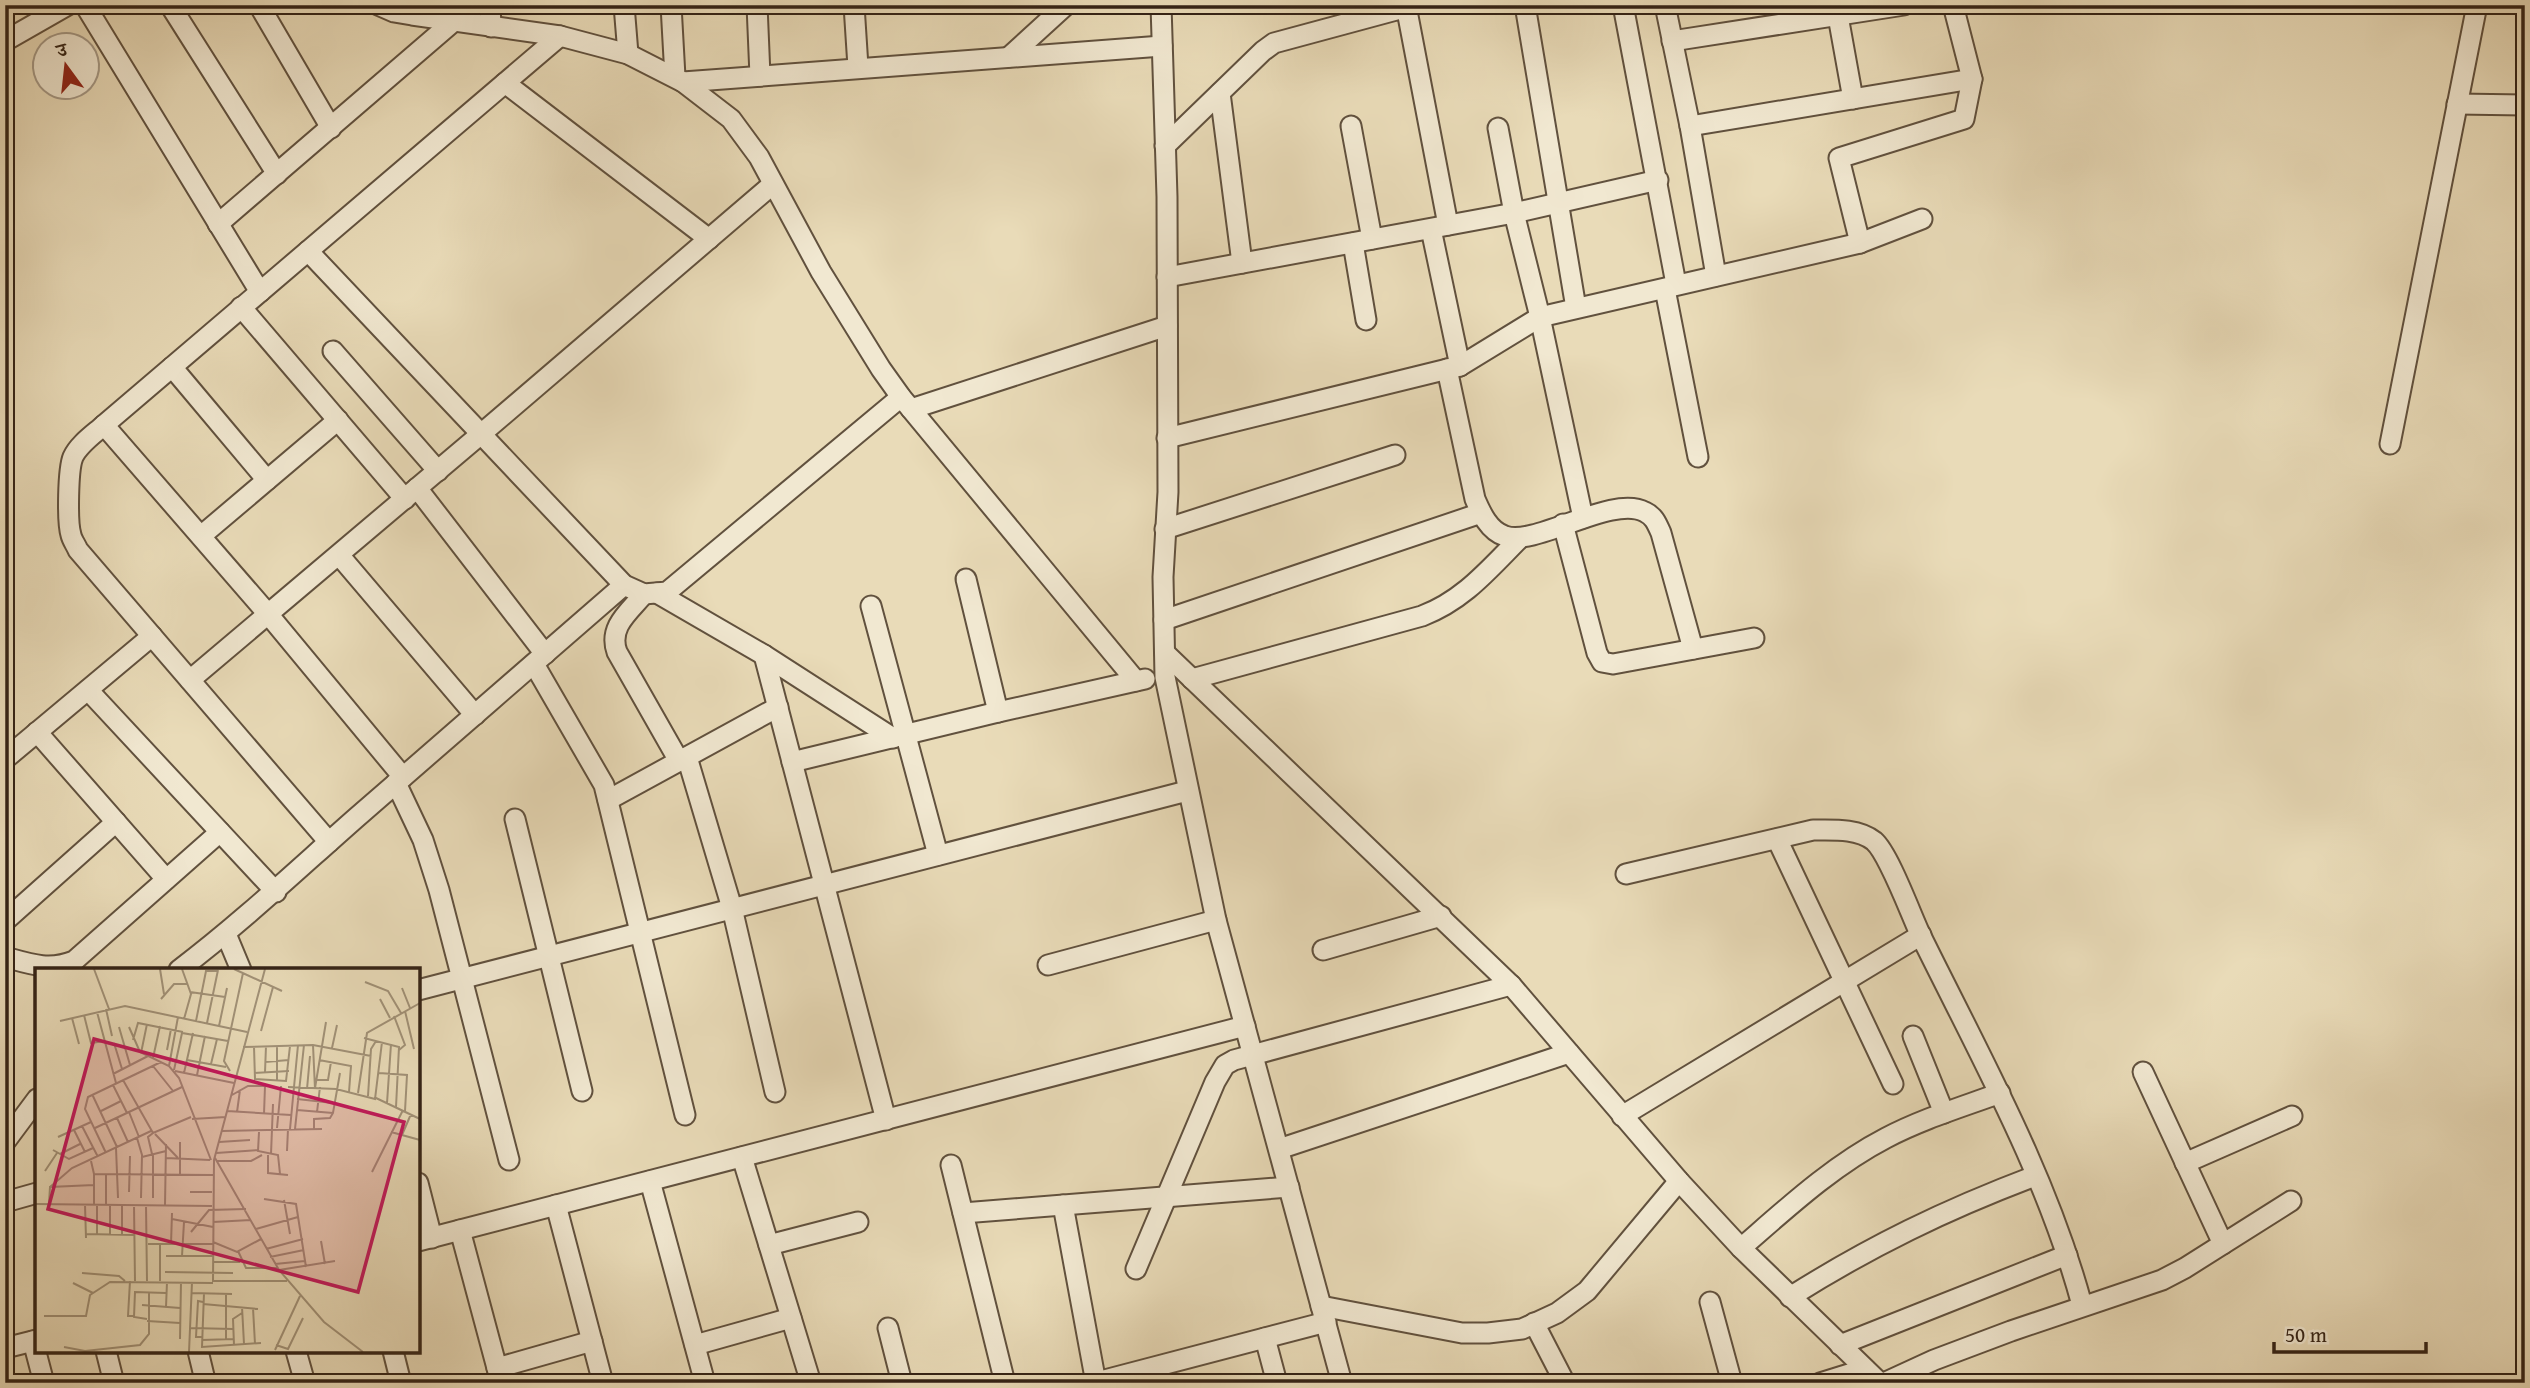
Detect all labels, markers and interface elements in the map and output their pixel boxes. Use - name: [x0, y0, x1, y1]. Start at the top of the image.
- north arrow: [32, 32, 102, 102]
- text: उ: [51, 34, 71, 65]
- inset map: [35, 968, 420, 1353]
- scale bar: [2274, 1311, 2427, 1355]
- text: 50 m: [2285, 1319, 2327, 1350]

